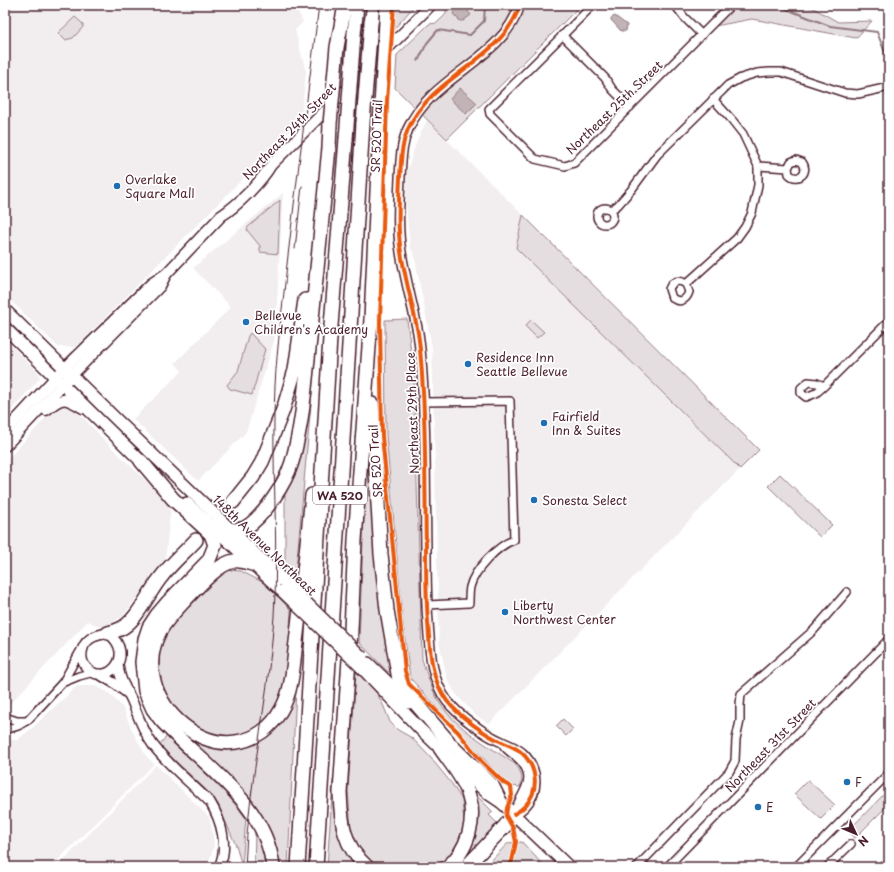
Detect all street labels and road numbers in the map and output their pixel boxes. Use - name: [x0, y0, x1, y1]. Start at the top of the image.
- street label: Northeast 25th Street: [562, 56, 666, 158]
- street label: Northeast 24th Street: [238, 79, 340, 183]
- street label: SR 520 Trail: [366, 99, 386, 173]
- street label: Northeast 29th Place: [401, 352, 423, 474]
- street label: SR 520 Trail: [363, 424, 387, 498]
- road number: WA 520: [313, 486, 367, 504]
- street label: 148th Avenue Northeast: [209, 490, 321, 600]
- street label: Northeast 31st Street: [720, 694, 820, 796]

